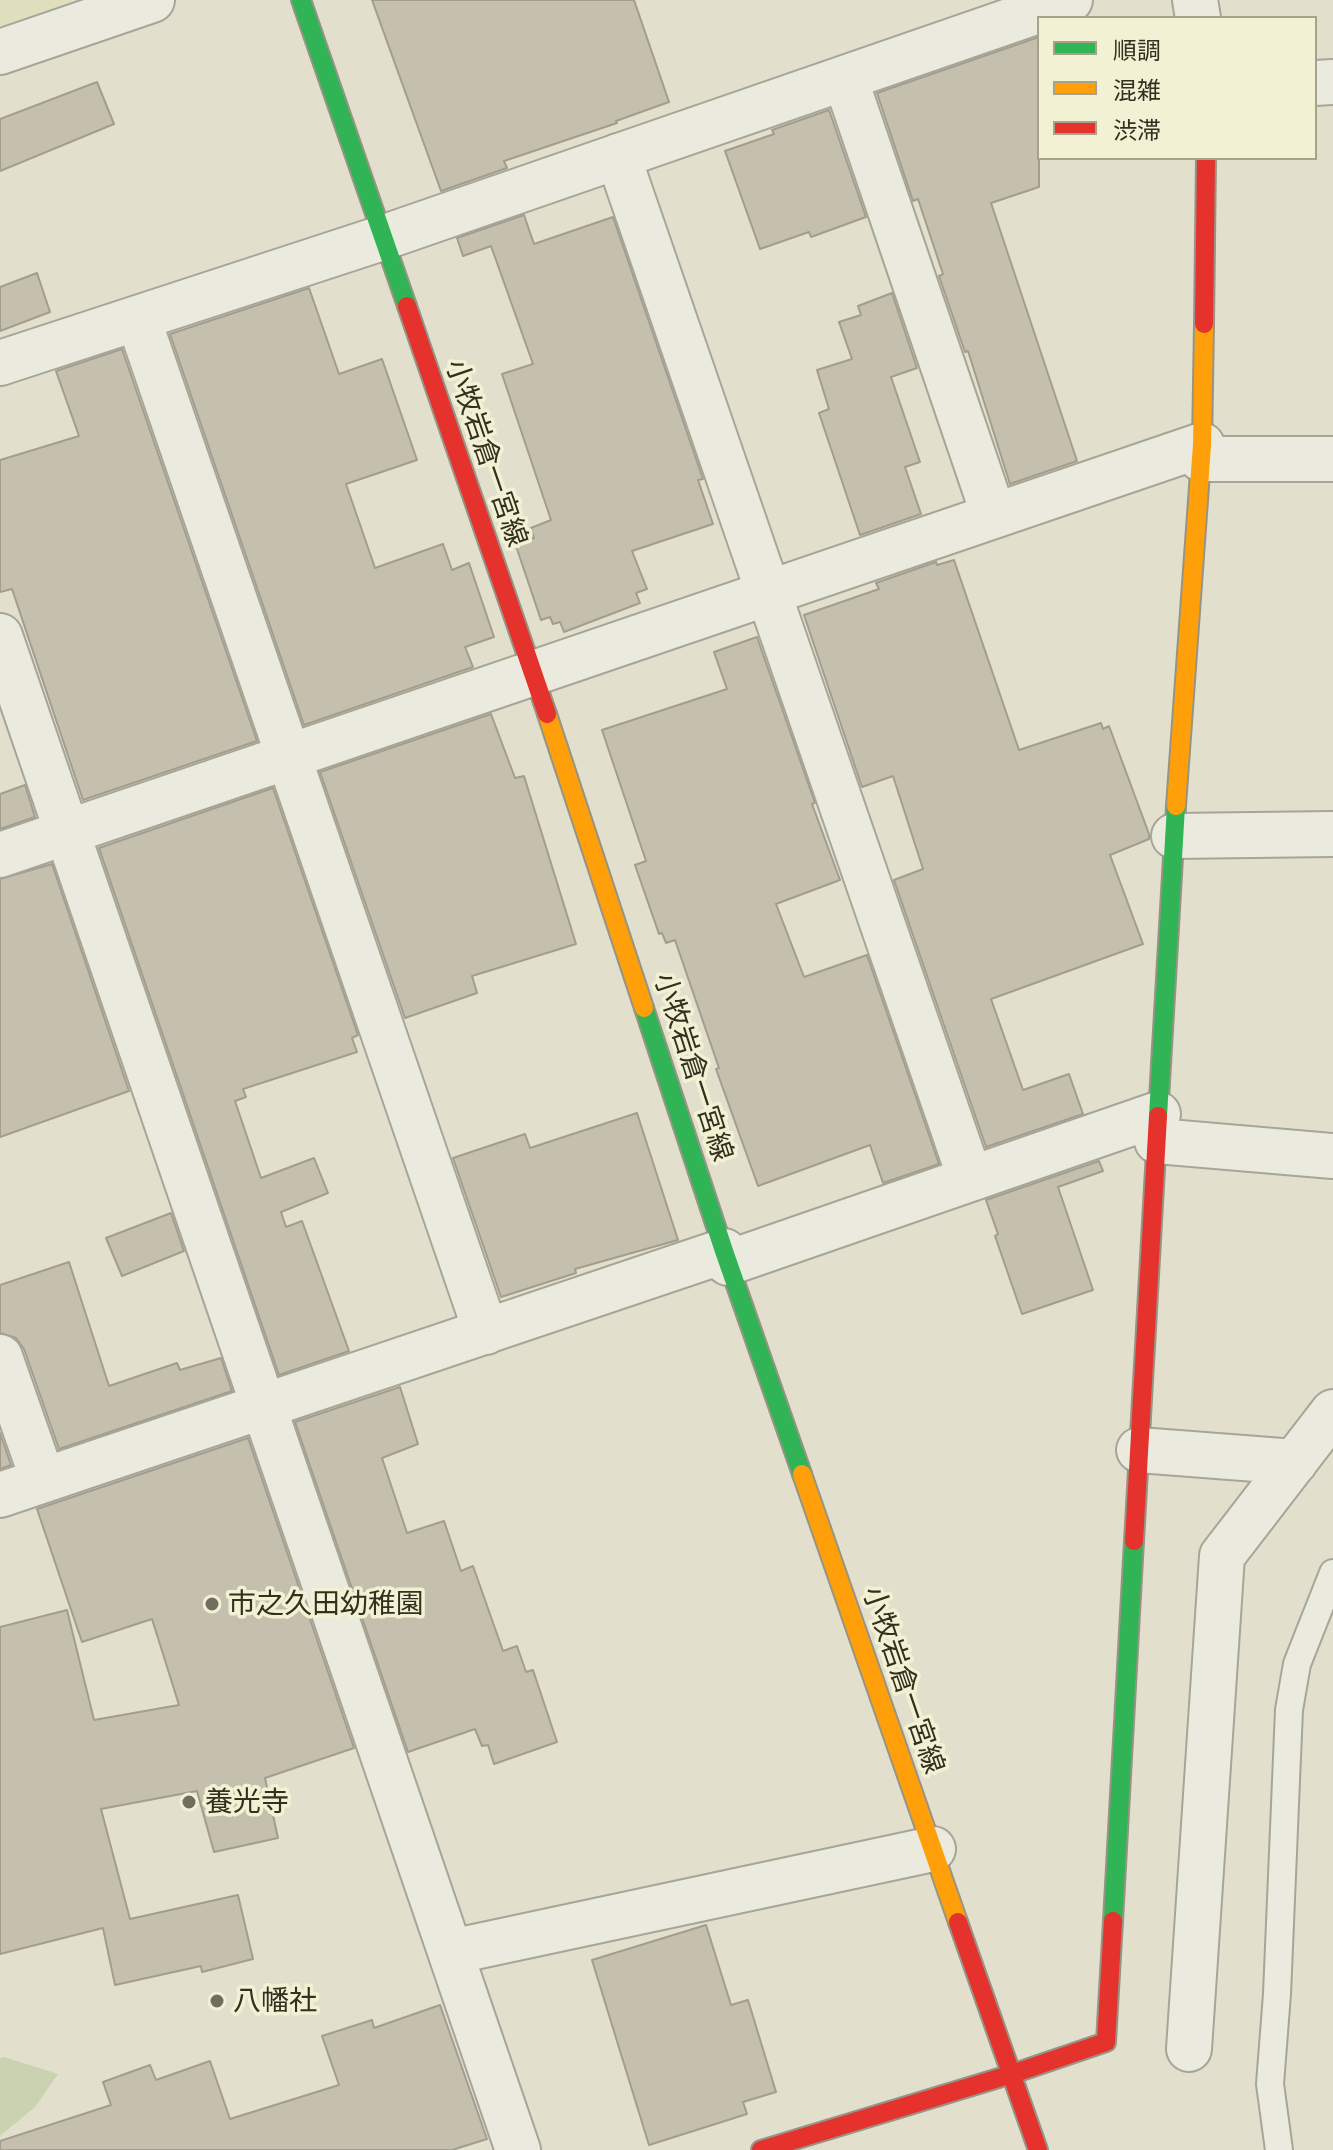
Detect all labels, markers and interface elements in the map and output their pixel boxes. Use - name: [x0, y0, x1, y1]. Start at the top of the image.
- legend: [1037, 16, 1317, 160]
- text: 順調: [1113, 37, 1161, 64]
- text: 混雑: [1113, 77, 1161, 104]
- text: 渋滞: [1113, 117, 1161, 144]
- street label: 小牧岩倉一宮線: [438, 355, 534, 551]
- street label: 小牧岩倉一宮線: [647, 969, 739, 1165]
- street label: 小牧岩倉一宮線: [855, 1582, 951, 1778]
- place label: 市之久田幼稚園: [228, 1587, 424, 1621]
- marker: 市之久田幼稚園: [203, 1595, 221, 1613]
- place label: 養光寺: [205, 1785, 289, 1819]
- marker: 養光寺: [180, 1793, 198, 1811]
- place label: 八幡社: [233, 1984, 317, 2018]
- marker: 八幡社: [208, 1992, 226, 2010]

